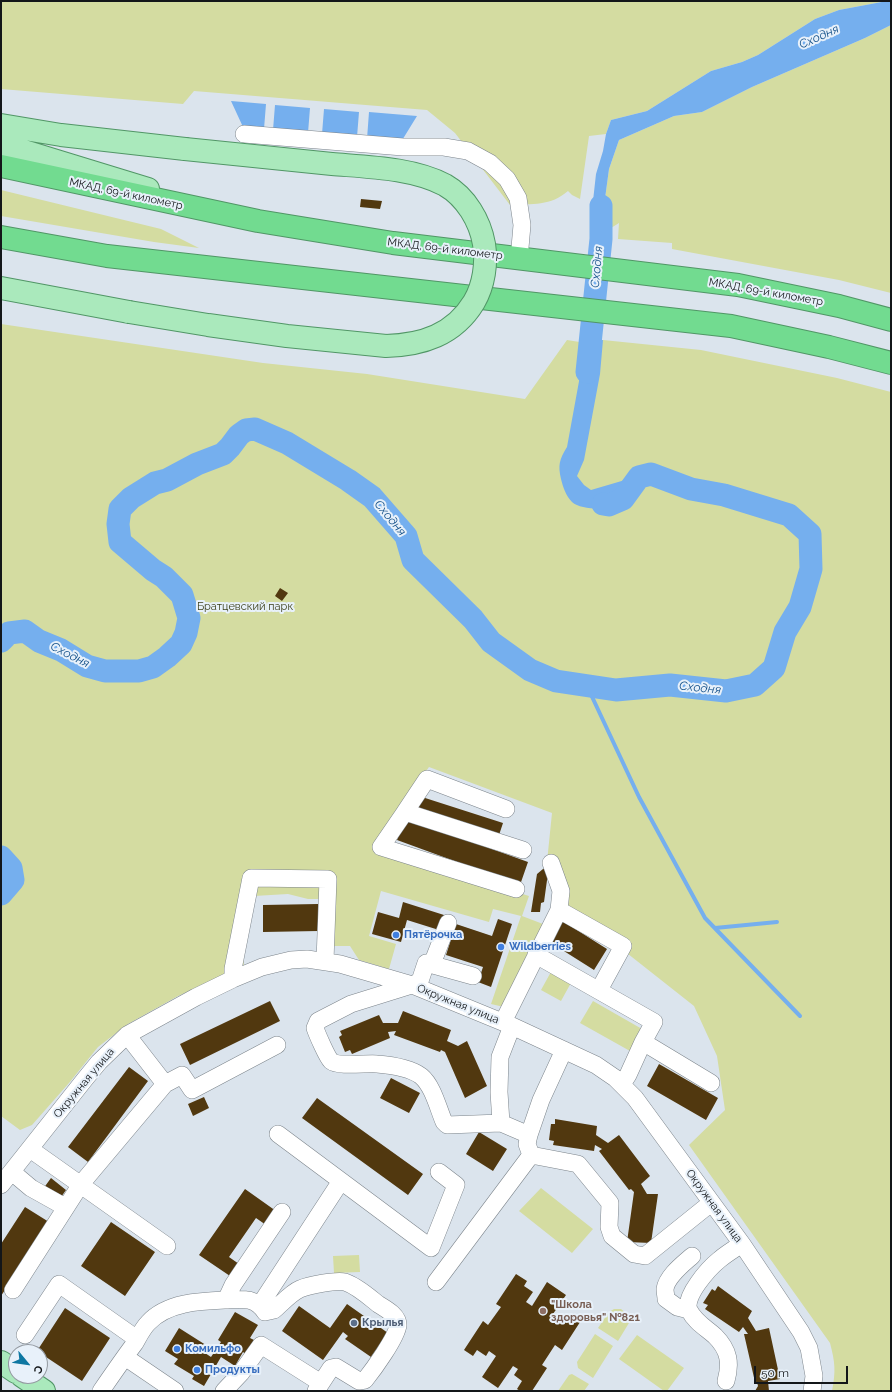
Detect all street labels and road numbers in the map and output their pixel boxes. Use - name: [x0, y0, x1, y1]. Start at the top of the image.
- street label: МКАД, 69-й километр: [68, 175, 184, 213]
- street label: МКАД, 69-й километр: [387, 235, 503, 263]
- street label: МКАД, 69-й километр: [708, 275, 824, 309]
- street label: Окружная улица: [415, 982, 501, 1026]
- street label: Окружная улица: [51, 1045, 117, 1121]
- street label: Окружная улица: [683, 1167, 745, 1245]

